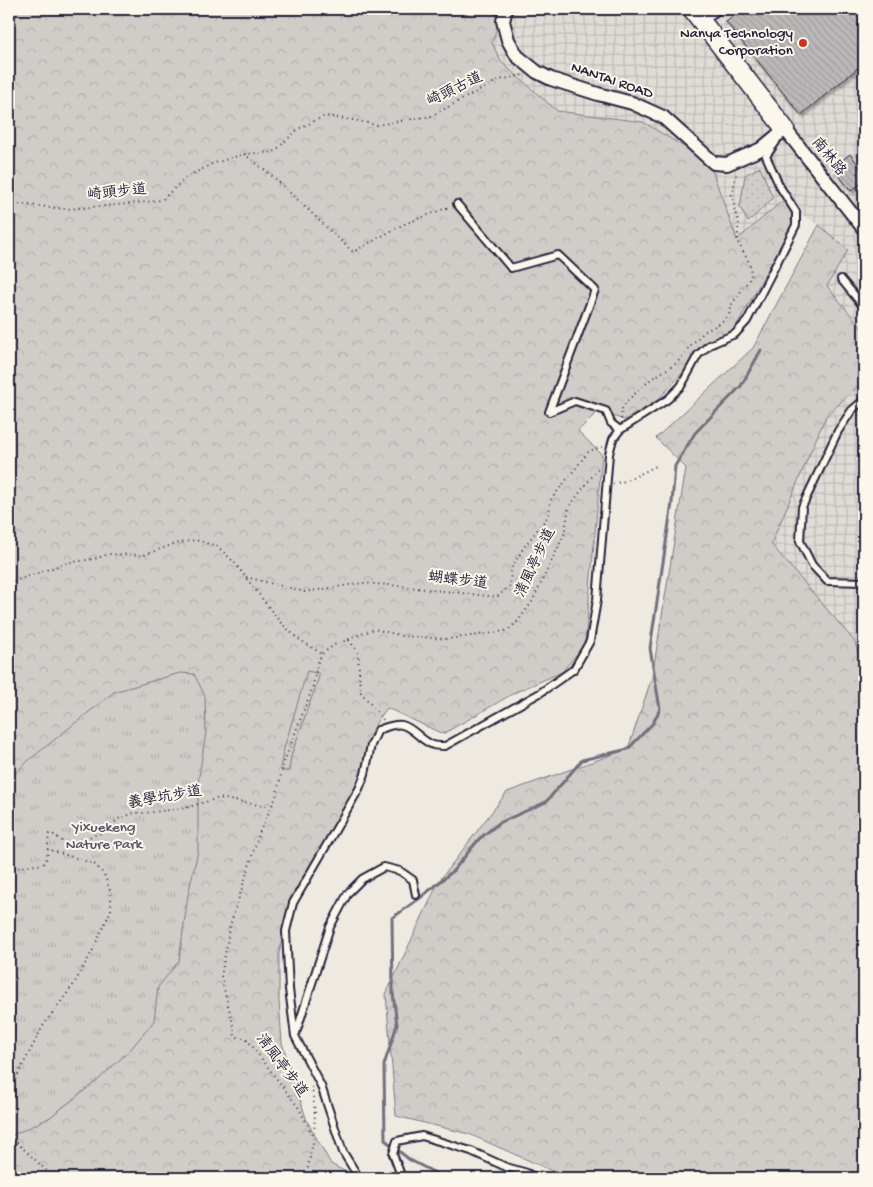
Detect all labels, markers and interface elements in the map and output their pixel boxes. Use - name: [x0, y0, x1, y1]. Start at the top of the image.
- place label: Nanya Technology Corporation: [680, 25, 794, 60]
- marker: Nanya Technology Corporation: [797, 37, 809, 49]
- street label: NANTAI ROAD: [569, 59, 656, 104]
- street label: 崎頭古道: [424, 69, 486, 111]
- street label: 南林路: [807, 133, 850, 180]
- street label: 崎頭步道: [86, 181, 148, 205]
- street label: 清風亭步道: [512, 525, 560, 601]
- street label: 蝴蝶步道: [427, 568, 489, 594]
- street label: 義學坑步道: [126, 782, 204, 813]
- park label: Yixuekeng Nature Park: [66, 819, 144, 854]
- street label: 清風亭步道: [251, 1031, 311, 1101]

